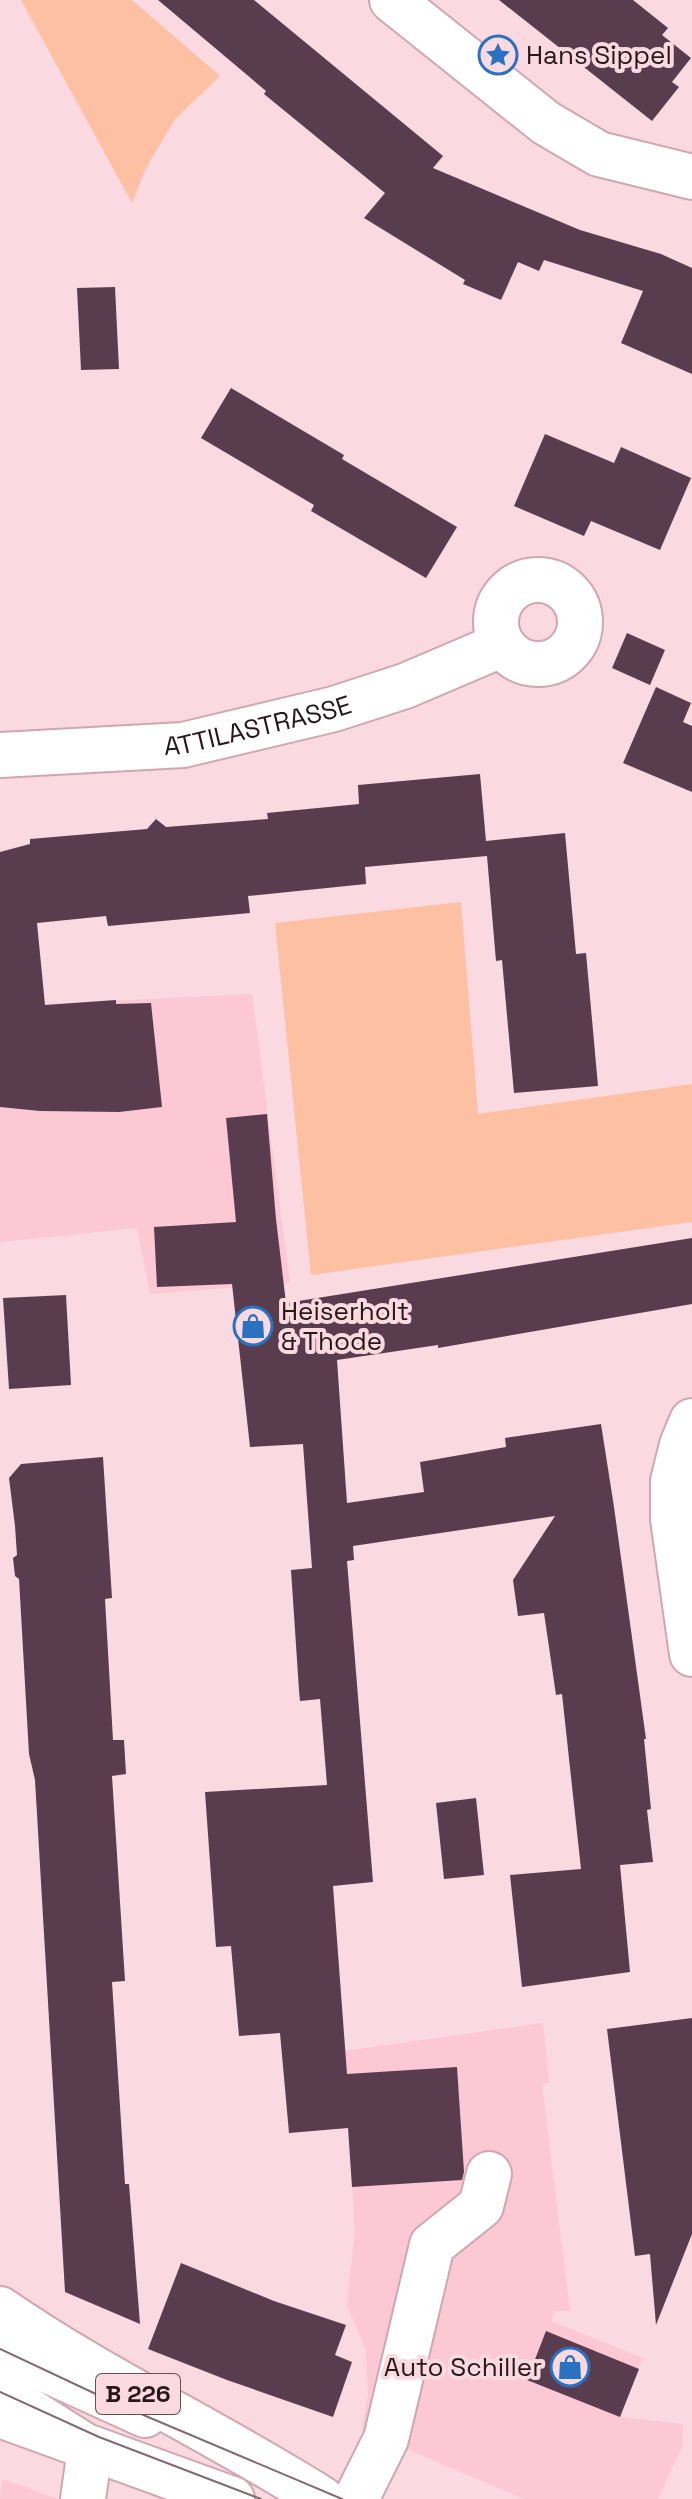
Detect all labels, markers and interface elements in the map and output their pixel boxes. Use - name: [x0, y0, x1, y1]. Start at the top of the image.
- place icon: Hans Sippel: [477, 34, 519, 76]
- place label: Hans Sippel: [526, 38, 672, 72]
- street label: ATTILASTRASSE: [163, 687, 356, 763]
- place label: Heiserholt & Thode: [281, 1294, 409, 1358]
- shop icon: Heiserholt & Thode: [232, 1305, 274, 1347]
- shop icon: Auto Schiller: [549, 2346, 591, 2388]
- place label: Auto Schiller: [384, 2350, 542, 2384]
- road number: B 226: [96, 2374, 180, 2414]

